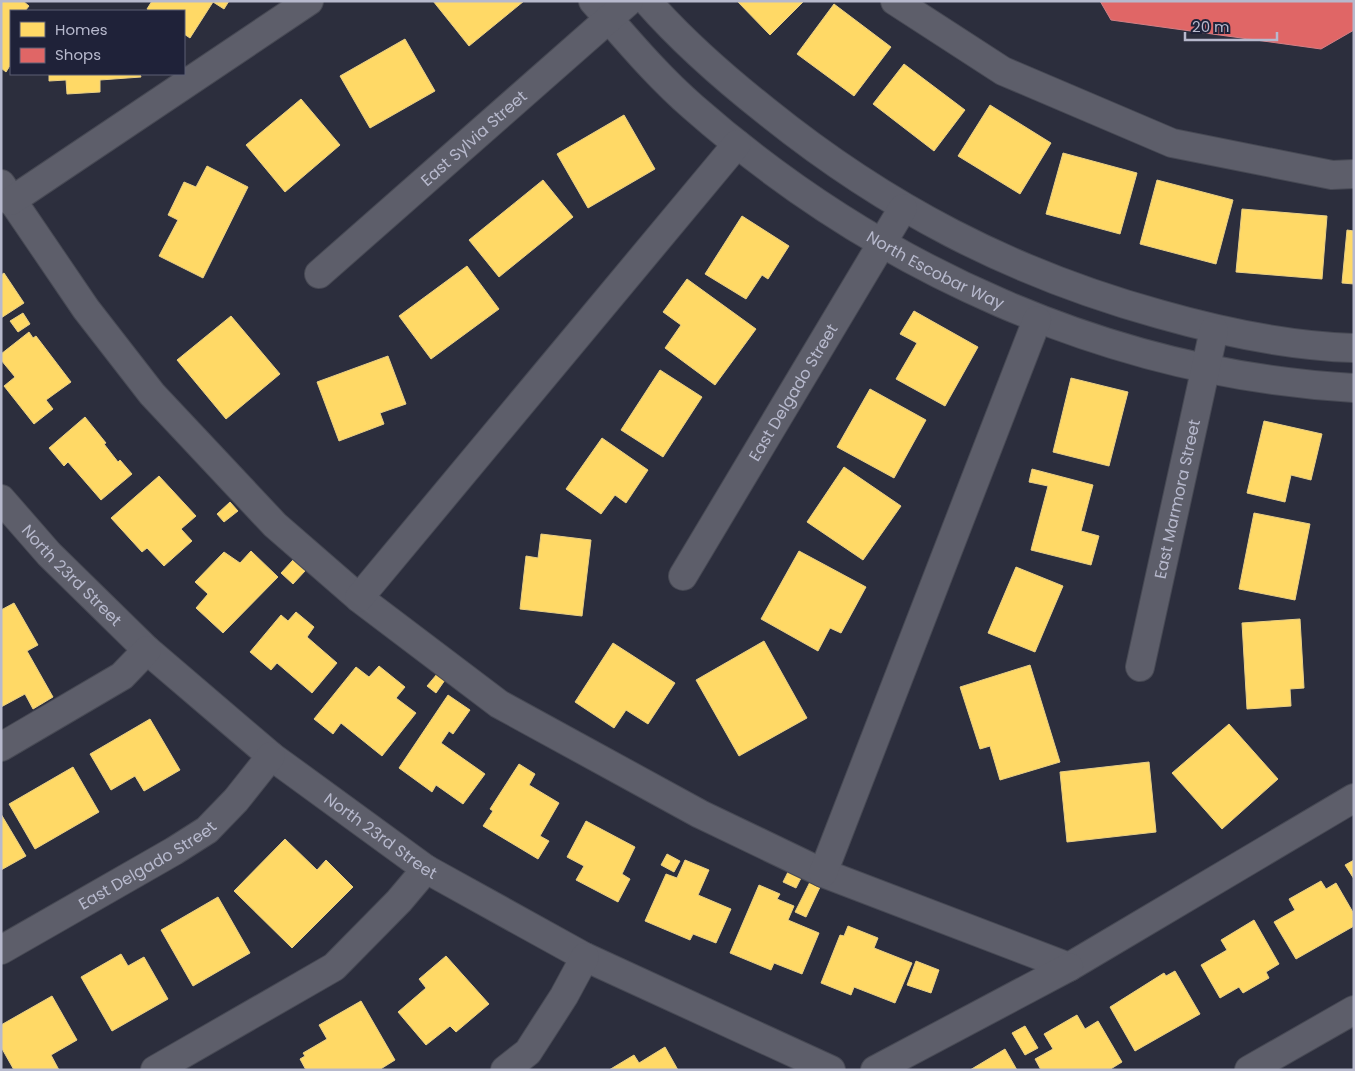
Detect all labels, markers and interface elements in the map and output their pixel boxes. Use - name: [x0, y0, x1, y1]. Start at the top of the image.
- legend: [10, 10, 185, 75]
- scale bar: [1185, 10, 1278, 42]
- text: 20 m: [1192, 16, 1230, 37]
- text: Homes: [55, 19, 108, 40]
- text: Shops: [55, 44, 101, 65]
- street label: East Sylvia Street: [416, 85, 532, 191]
- street label: North Escobar Way: [862, 225, 1008, 315]
- street label: East Delgado Street: [743, 319, 843, 466]
- street label: East Marmora Street: [1149, 417, 1206, 581]
- street label: North 23rd Street: [16, 519, 127, 631]
- street label: North 23rd Street: [319, 787, 441, 885]
- street label: East Delgado Street: [74, 816, 222, 915]

